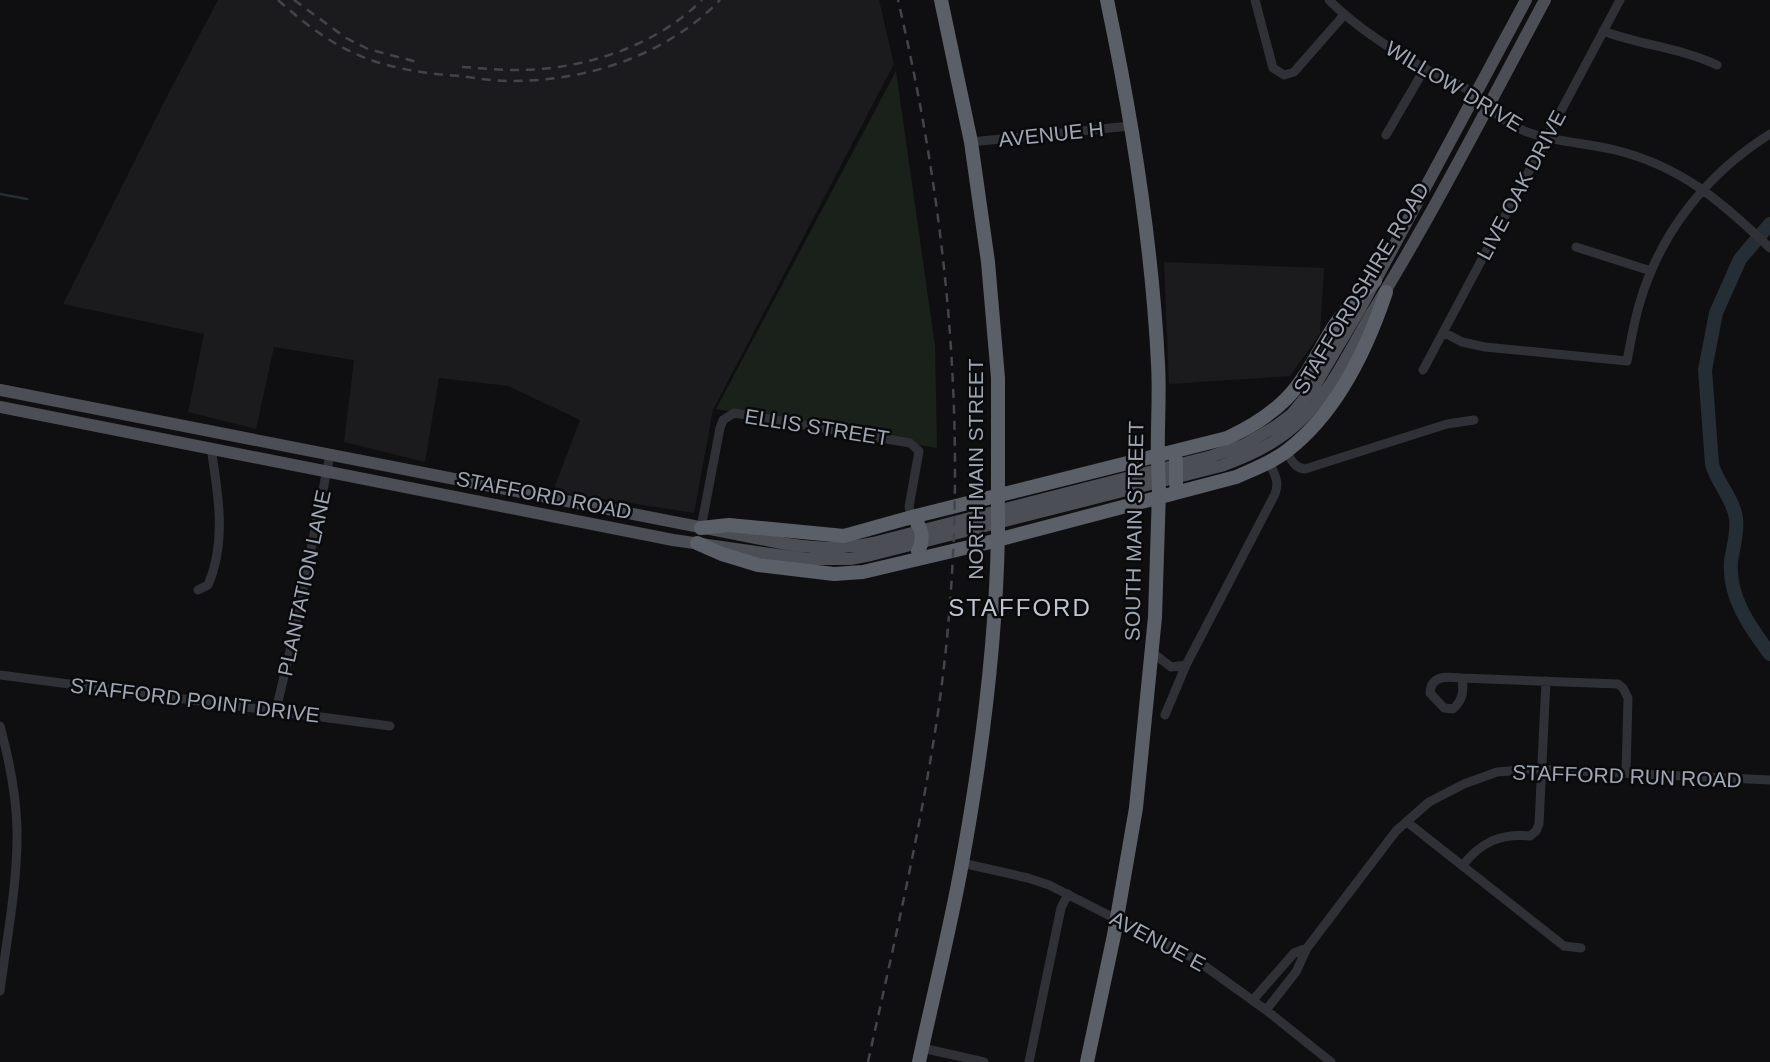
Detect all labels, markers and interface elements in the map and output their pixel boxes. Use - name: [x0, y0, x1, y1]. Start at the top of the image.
- street label: WILLOW DRIVE: [1382, 36, 1526, 136]
- street label: LIVE OAK DRIVE: [1472, 106, 1570, 264]
- street label: AVENUE H: [997, 117, 1105, 151]
- street label: STAFFORDSHIRE ROAD: [1289, 178, 1433, 398]
- street label: NORTH MAIN STREET: [964, 358, 987, 580]
- street label: ELLIS STREET: [743, 404, 891, 450]
- street label: SOUTH MAIN STREET: [1121, 420, 1147, 641]
- street label: STAFFORD ROAD: [454, 467, 634, 523]
- street label: PLANTATION LANE: [273, 488, 335, 678]
- district label: STAFFORD: [948, 594, 1092, 621]
- street label: STAFFORD POINT DRIVE: [69, 673, 321, 727]
- street label: STAFFORD RUN ROAD: [1512, 761, 1742, 791]
- street label: AVENUE E: [1106, 906, 1210, 976]

